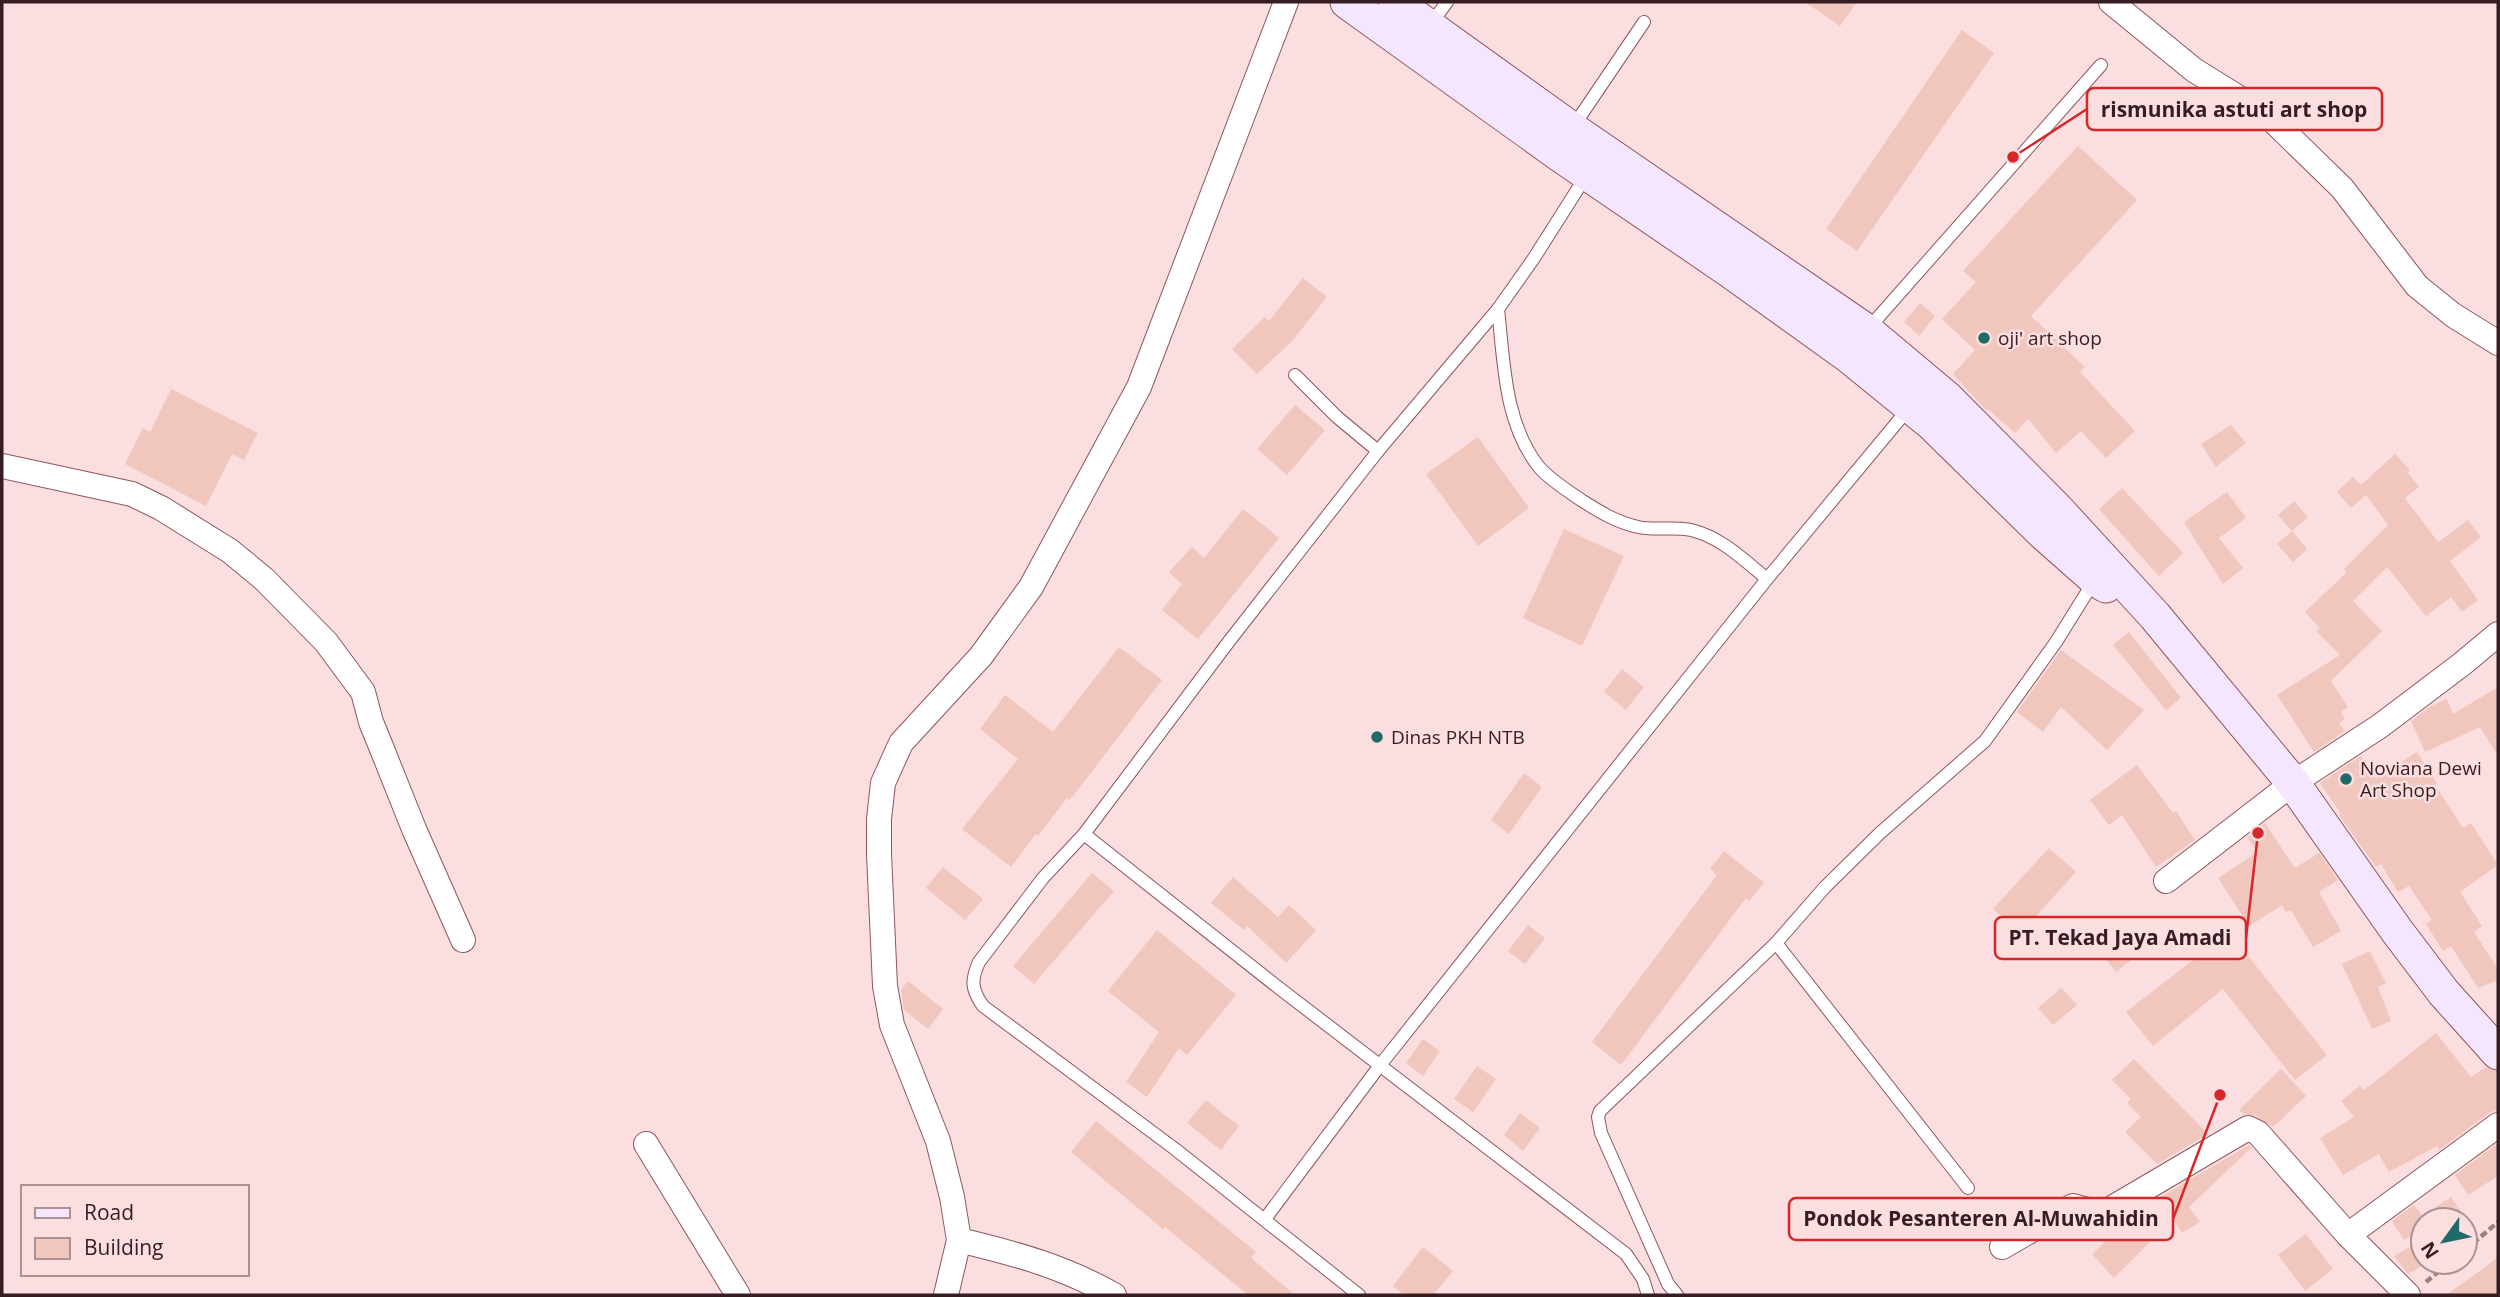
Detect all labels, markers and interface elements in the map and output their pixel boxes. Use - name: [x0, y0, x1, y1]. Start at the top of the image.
- callout: rismunika astuti art shop: [2087, 88, 2382, 130]
- text: rismunika astuti art shop: [2101, 95, 2367, 123]
- place label: oji' art shop: [1998, 325, 2102, 351]
- marker: oji' art shop: [1976, 330, 1992, 346]
- place label: Dinas PKH NTB: [1391, 724, 1525, 750]
- marker: Dinas PKH NTB: [1369, 729, 1385, 745]
- place label: Noviana Dewi Art Shop: [2360, 755, 2482, 803]
- marker: Noviana Dewi Art Shop: [2338, 771, 2354, 787]
- callout: PT. Tekad Jaya Amadi: [1995, 917, 2246, 959]
- text: PT. Tekad Jaya Amadi: [2008, 923, 2232, 951]
- legend: [21, 1185, 248, 1276]
- text: Road: [84, 1198, 134, 1226]
- callout: Pondok Pesanteren Al-Muwahidin: [1789, 1198, 2173, 1240]
- text: Pondok Pesanteren Al-Muwahidin: [1803, 1204, 2159, 1232]
- north arrow: [2409, 1206, 2479, 1276]
- text: Building: [84, 1233, 163, 1261]
- text: N: [2415, 1237, 2445, 1264]

